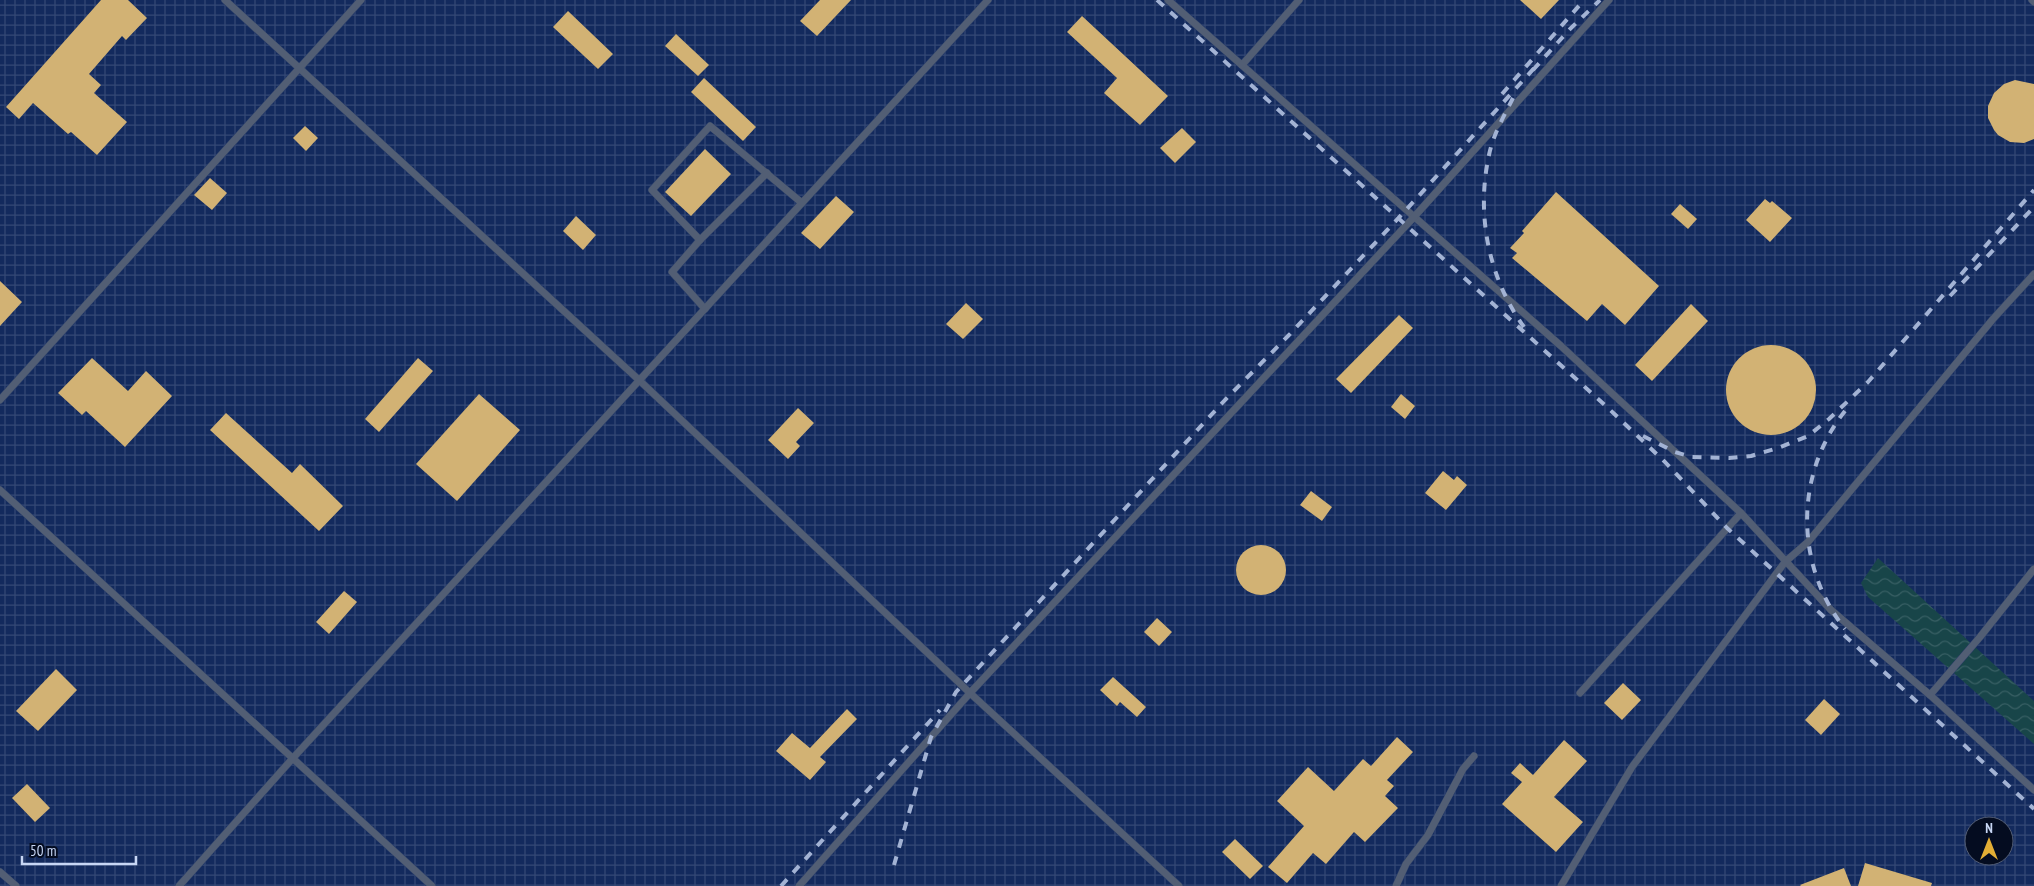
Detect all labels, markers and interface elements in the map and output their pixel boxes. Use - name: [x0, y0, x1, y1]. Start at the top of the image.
- north arrow: [1964, 816, 2014, 866]
- text: N: [1985, 819, 1993, 837]
- scale bar: [22, 834, 136, 866]
- text: 50 m: [30, 841, 56, 860]

